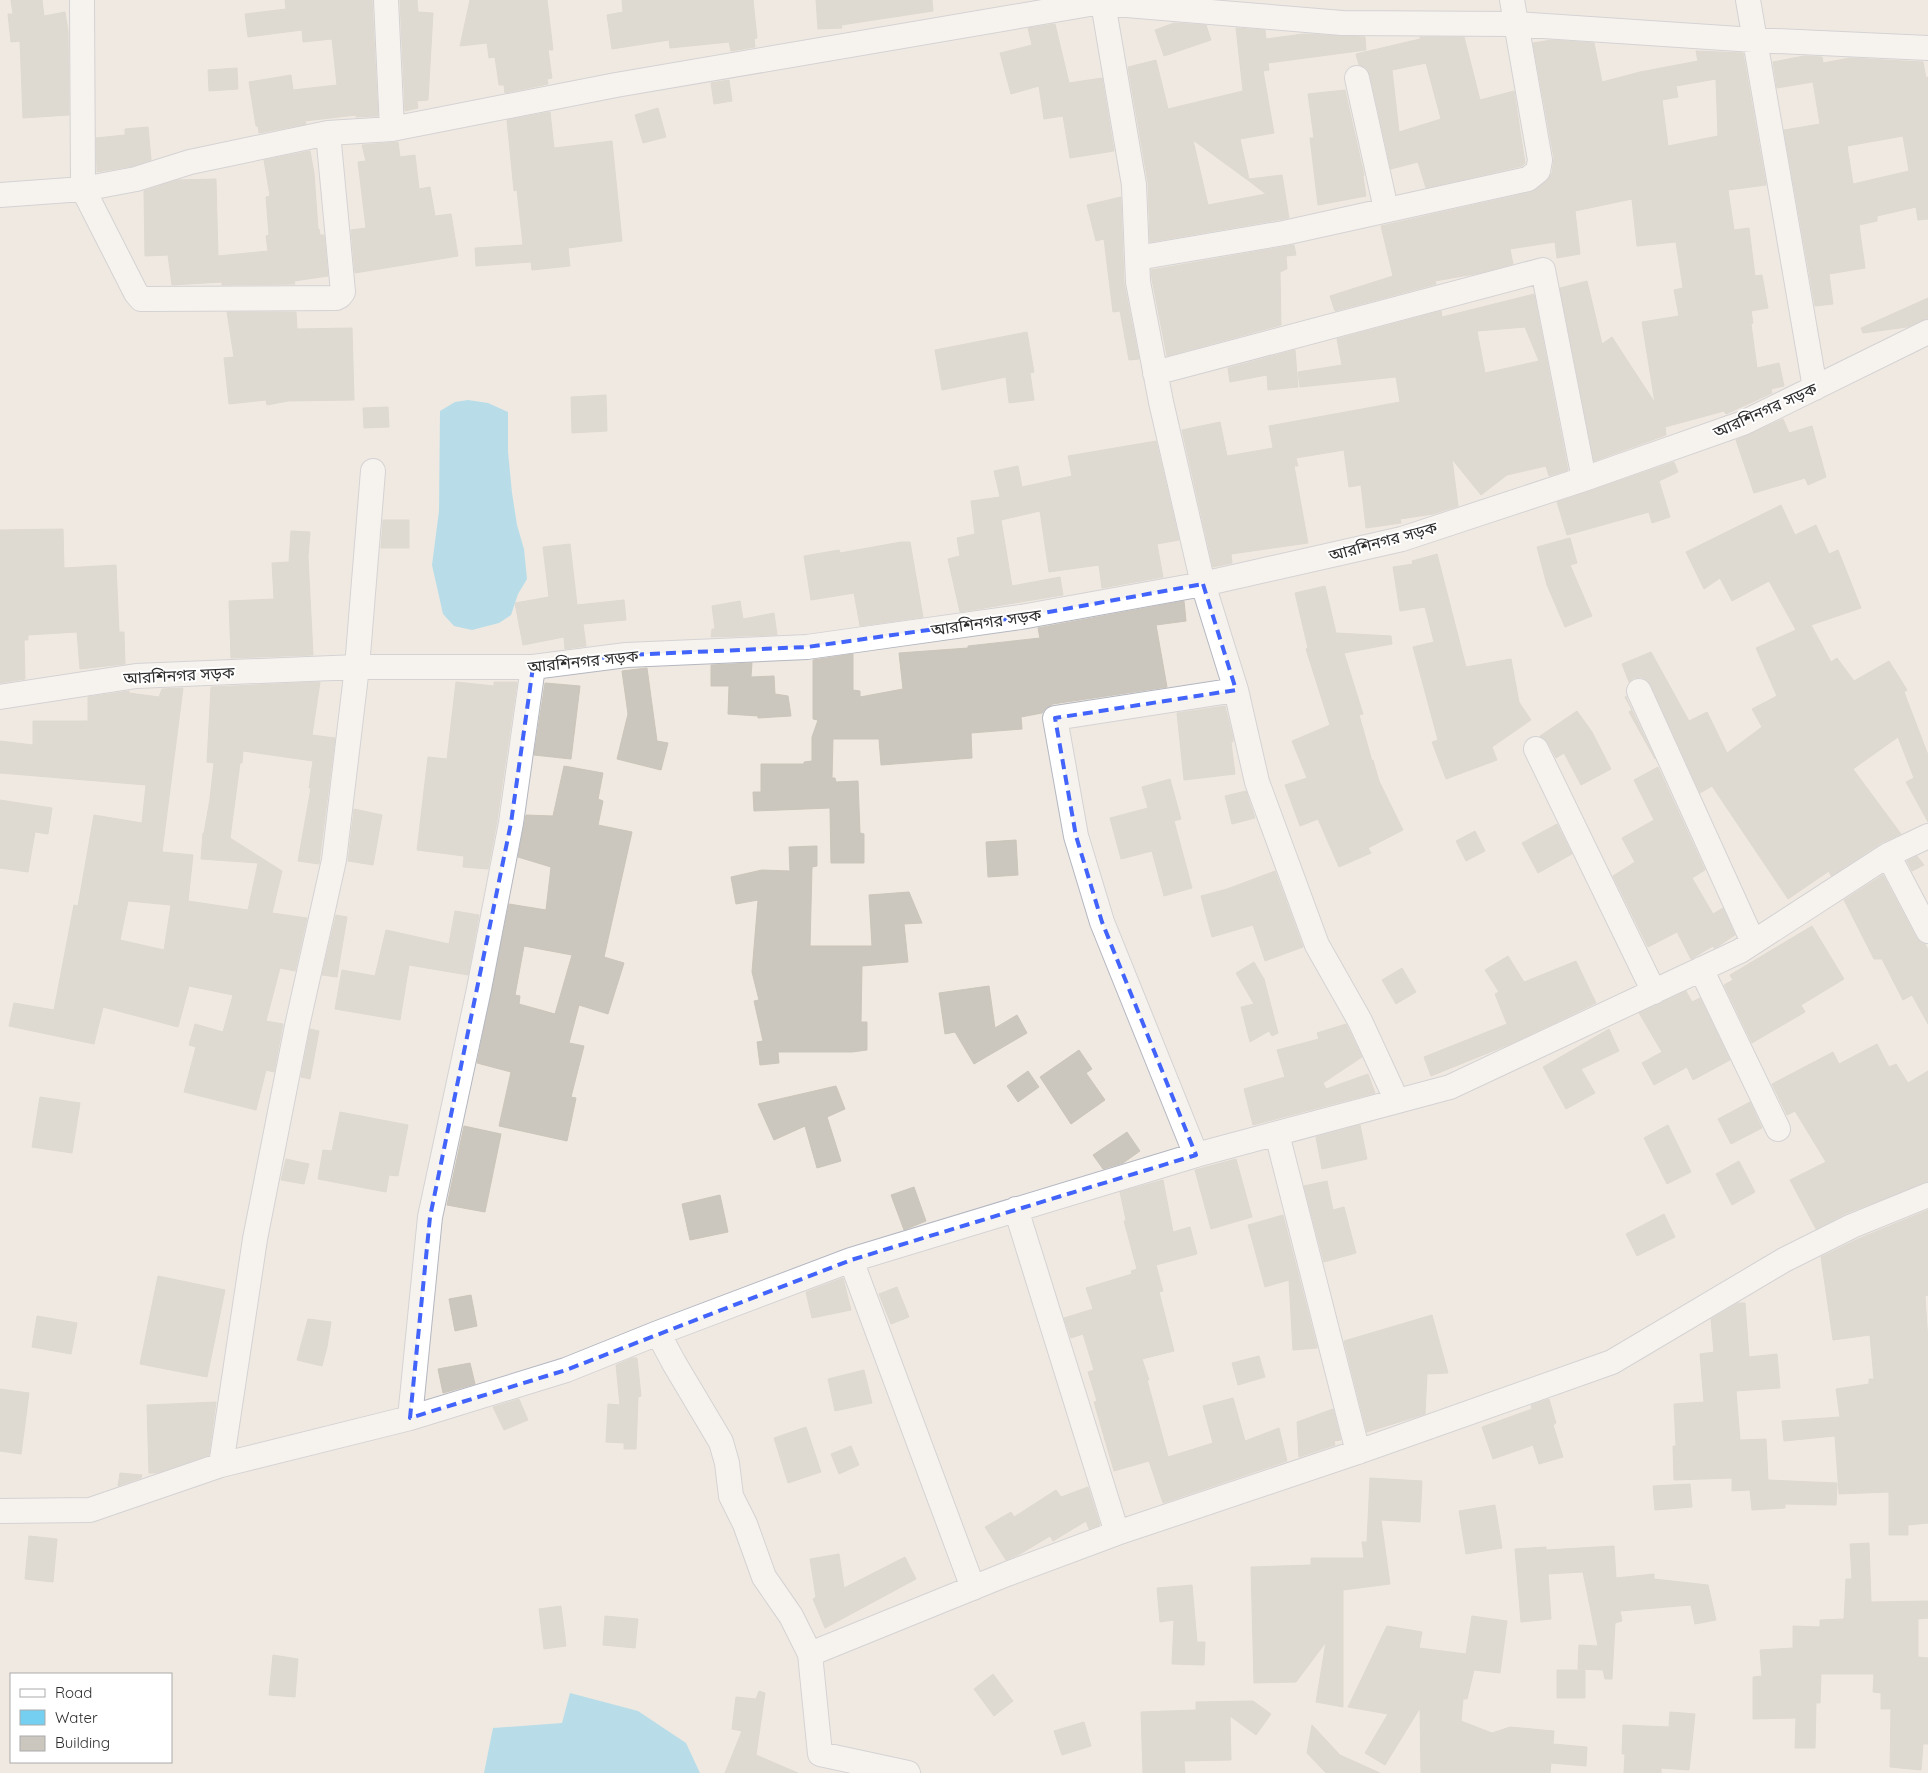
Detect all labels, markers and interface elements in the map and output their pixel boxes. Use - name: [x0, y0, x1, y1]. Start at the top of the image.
- street label: আরশিনগর সড়ক: [1709, 378, 1821, 442]
- street label: আরশিনগর সড়ক: [1326, 517, 1440, 565]
- street label: আরশিনগর সড়ক: [928, 604, 1044, 640]
- street label: আরশিনগর সড়ক: [526, 645, 641, 677]
- street label: আরশিনগর সড়ক: [122, 662, 236, 688]
- legend: [10, 1673, 172, 1763]
- text: Road: [55, 1683, 92, 1702]
- text: Water: [55, 1708, 98, 1727]
- text: Building: [55, 1733, 110, 1752]

